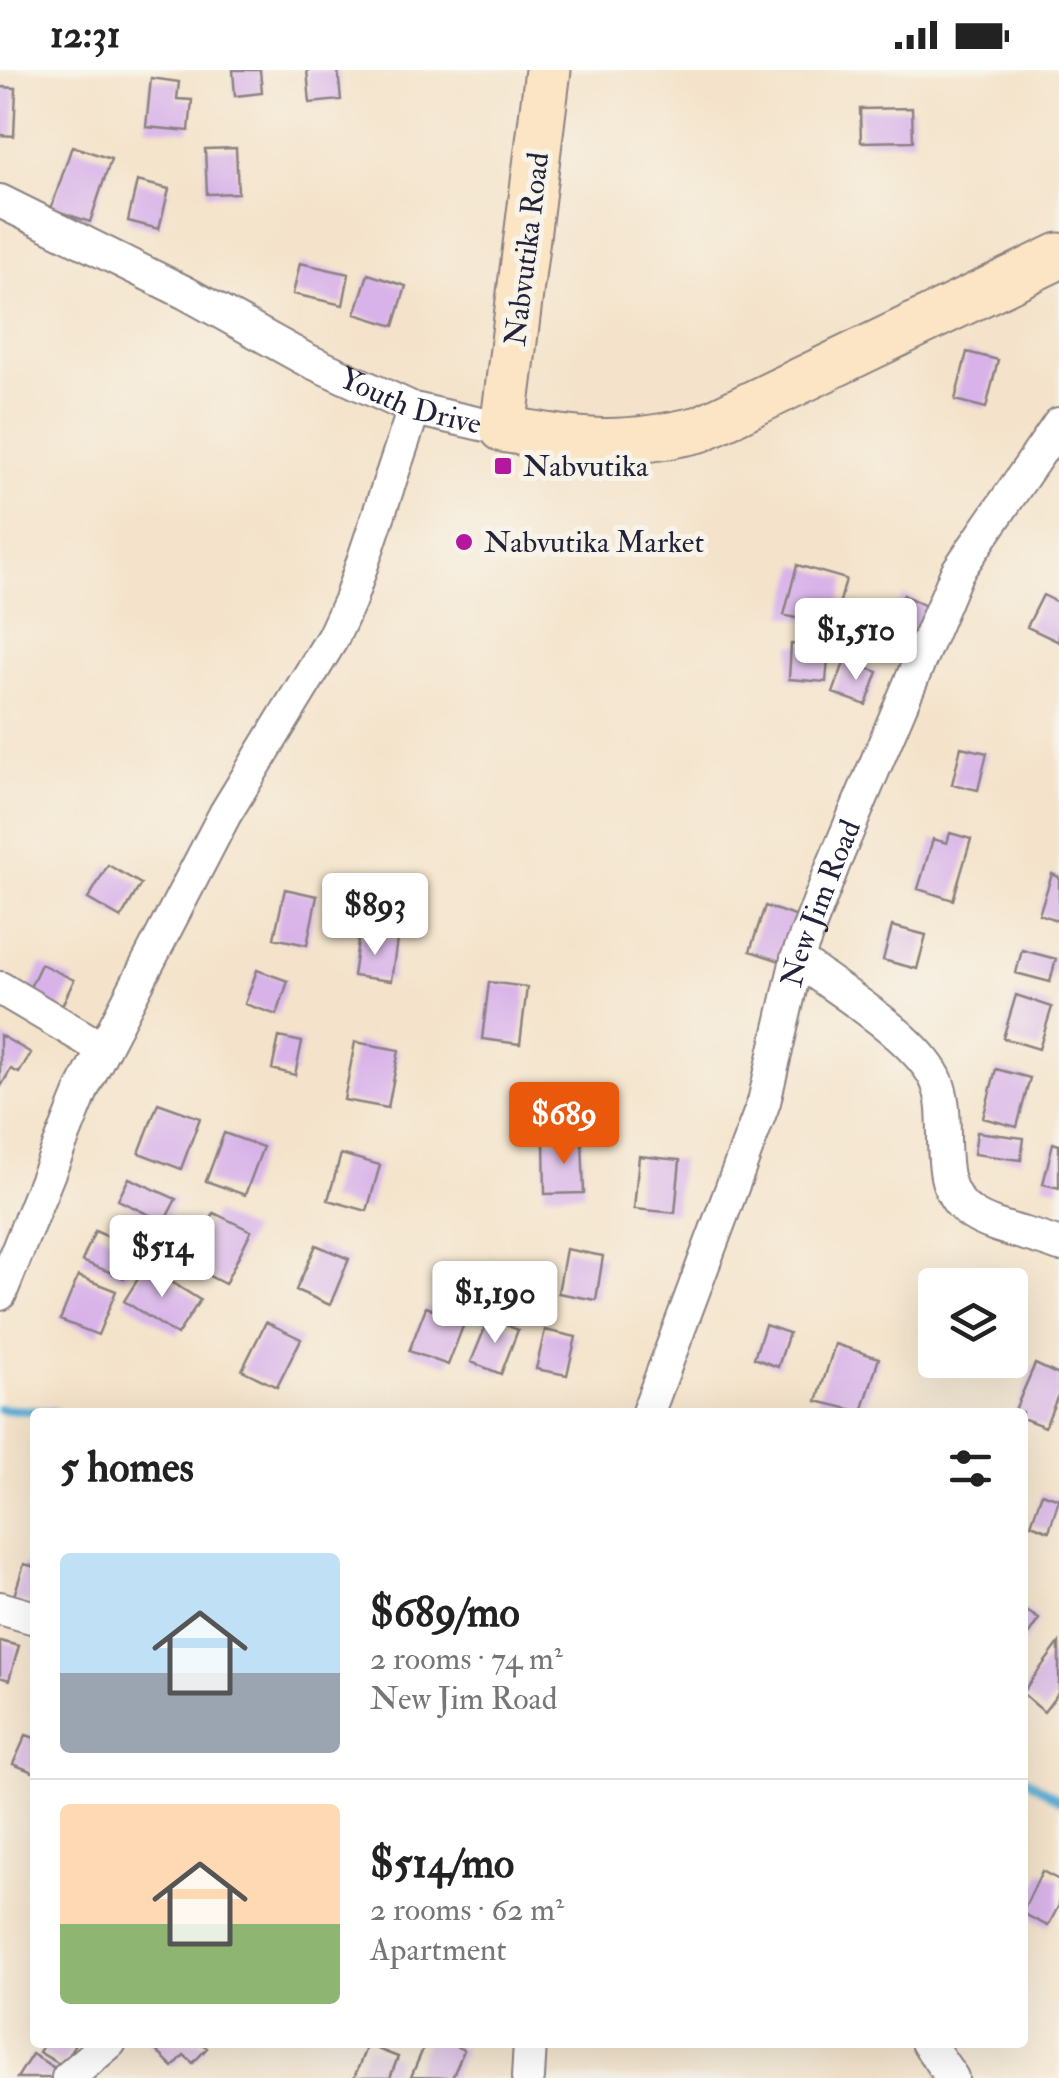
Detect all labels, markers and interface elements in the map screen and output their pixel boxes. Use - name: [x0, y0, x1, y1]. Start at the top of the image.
- text: 12:31: [50, 11, 120, 59]
- street label: Nabvutika Road: [497, 150, 557, 348]
- street label: Youth Drive: [334, 359, 485, 442]
- place label: Nabvutika: [523, 448, 649, 485]
- marker: Nabvutika: [492, 455, 514, 477]
- place label: Nabvutika Market: [484, 524, 704, 561]
- marker: Nabvutika Market: [453, 531, 475, 553]
- pin: $1,510: [775, 598, 937, 683]
- text: $1,510: [817, 610, 895, 650]
- street label: New Jim Road: [773, 814, 869, 990]
- pin: $893: [316, 873, 434, 958]
- text: $893: [344, 885, 406, 925]
- pin: $689: [505, 1082, 623, 1167]
- text: $689: [531, 1094, 597, 1134]
- pin: $514: [103, 1215, 221, 1300]
- text: $514: [132, 1227, 192, 1267]
- pin: $1,190: [414, 1261, 576, 1346]
- map controls: [918, 1268, 1028, 1378]
- button: layers: [918, 1268, 1028, 1378]
- text: $1,190: [454, 1273, 536, 1313]
- icon: filters: [943, 1441, 998, 1496]
- text: 5 homes: [60, 1442, 194, 1494]
- text: $689/mo: [370, 1587, 520, 1639]
- icon: home: [140, 1593, 260, 1713]
- text: 2 rooms · 74 m²: [370, 1639, 563, 1679]
- text: New Jim Road: [370, 1679, 558, 1719]
- text: $514/mo: [370, 1838, 514, 1890]
- icon: home: [140, 1844, 260, 1964]
- text: 2 rooms · 62 m²: [370, 1890, 564, 1930]
- text: Apartment: [370, 1930, 507, 1970]

